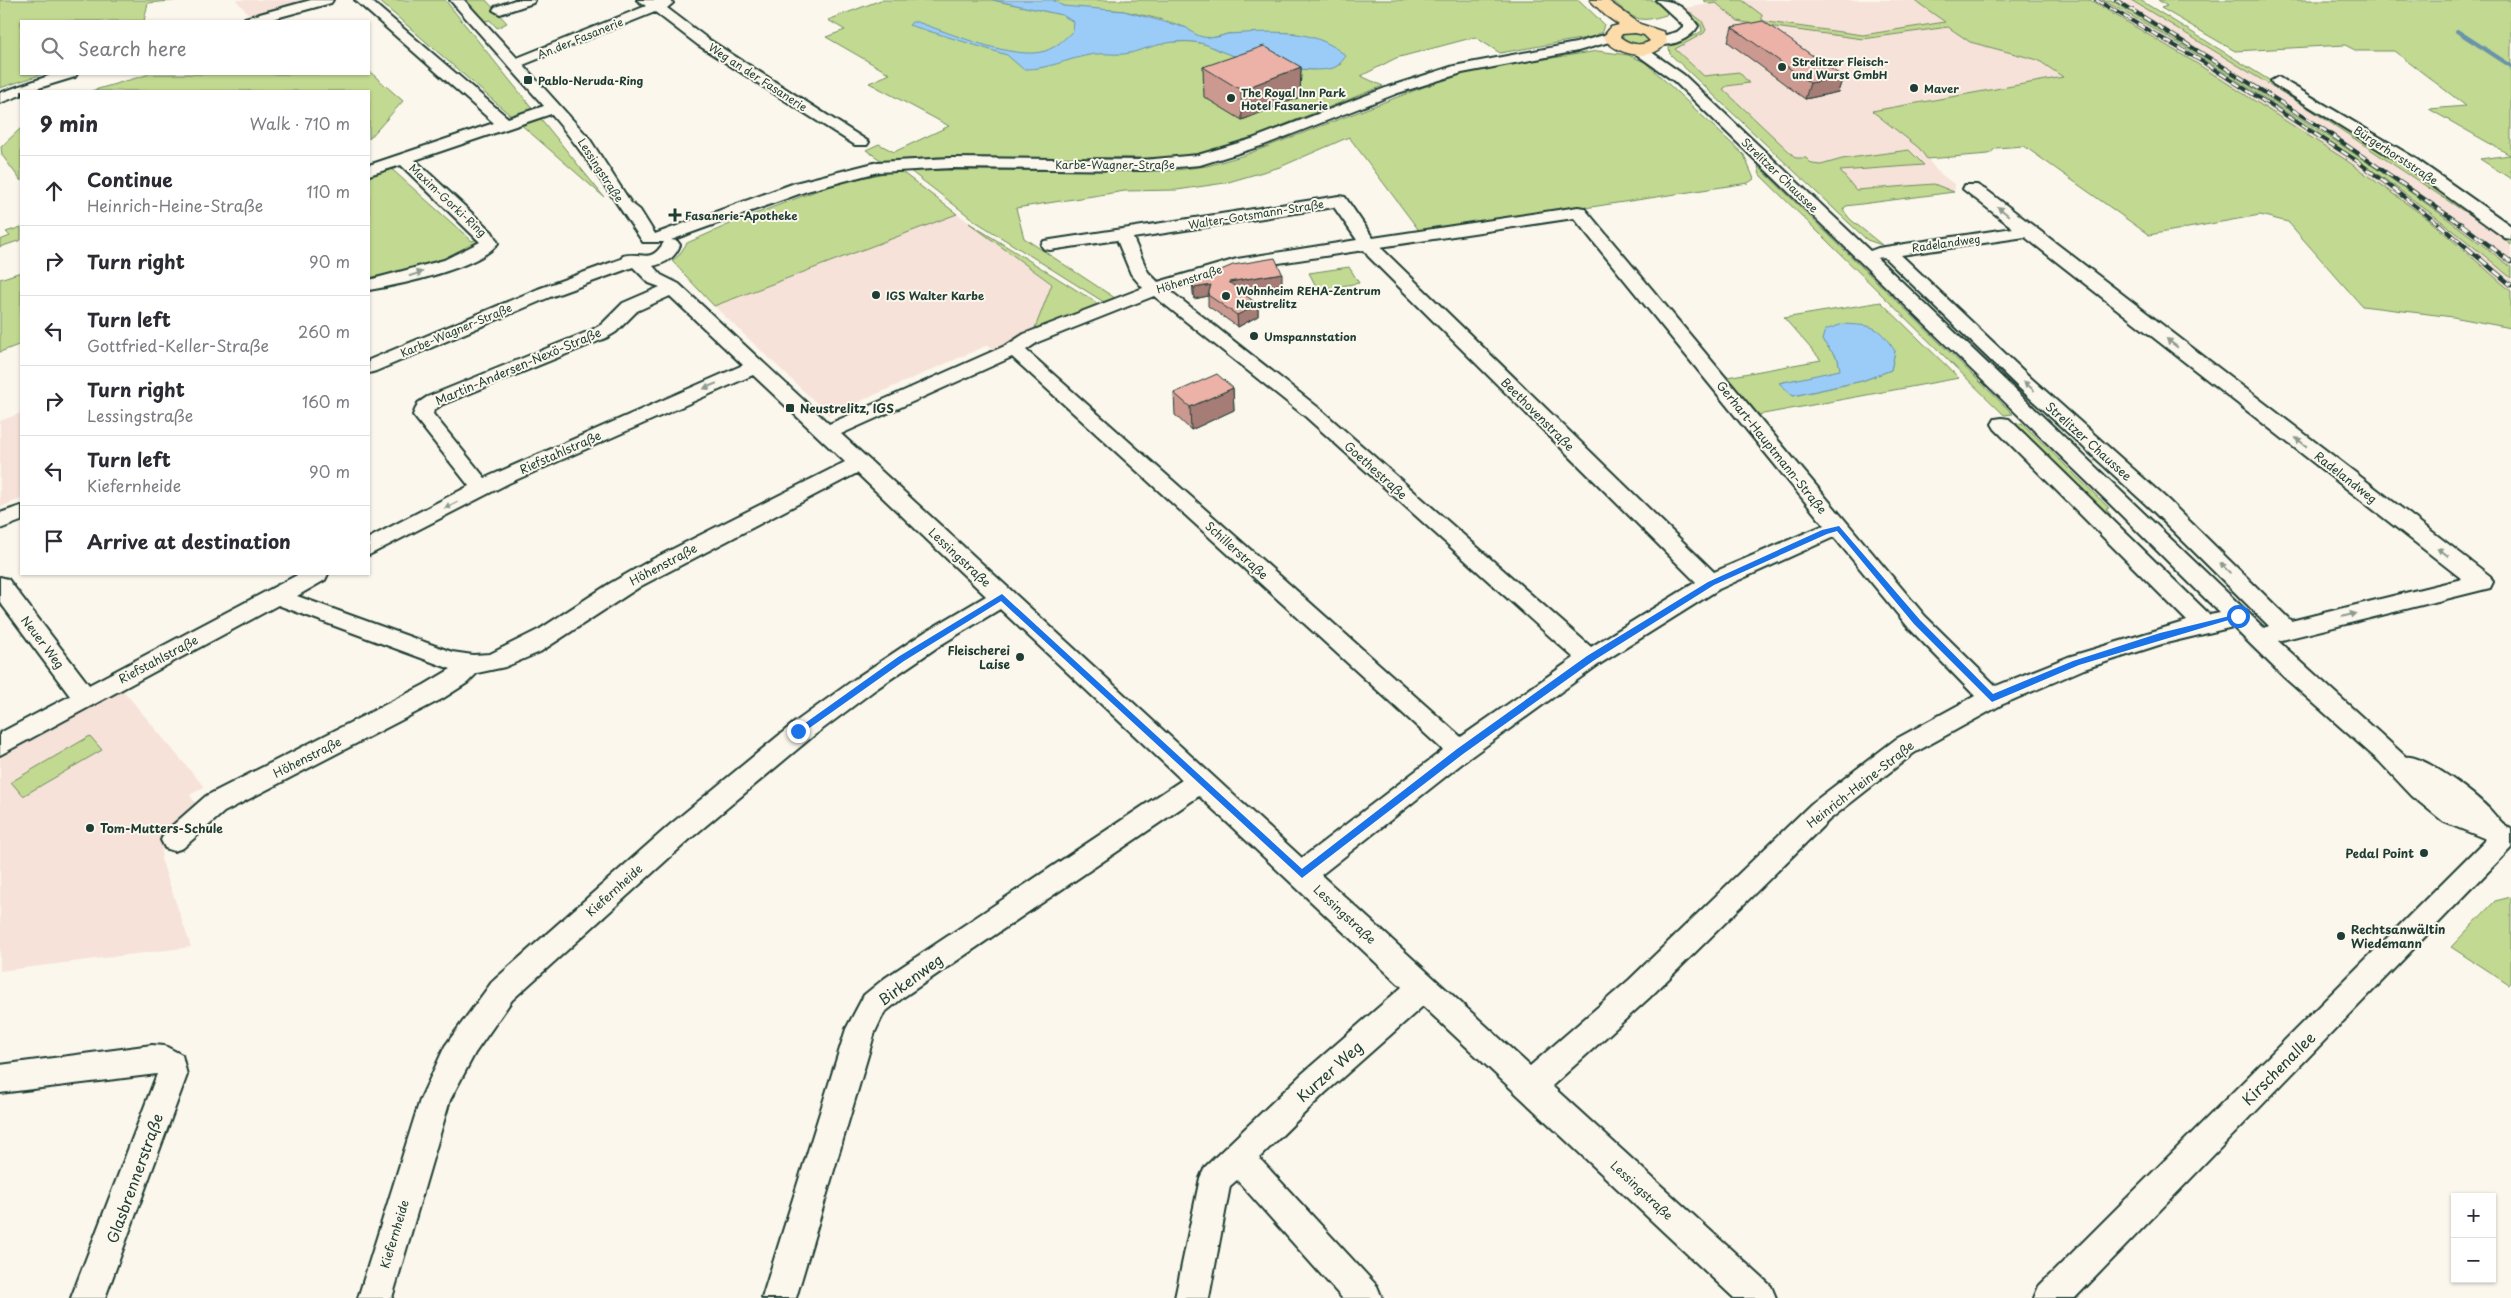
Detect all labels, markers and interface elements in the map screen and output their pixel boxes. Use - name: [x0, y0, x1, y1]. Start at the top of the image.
- street label: An der Fasanerie: [534, 13, 626, 63]
- search box: [20, 20, 370, 75]
- icon: search: [38, 34, 66, 62]
- text: Search here: [78, 34, 187, 62]
- street label: Weg an der Fasanerie: [705, 39, 811, 115]
- place label: Strelitzer Fleisch- und Wurst GmbH: [1792, 53, 1889, 83]
- marker: Strelitzer Fleisch- und Wurst GmbH: [1776, 61, 1788, 73]
- place label: Pablo-Neruda-Ring: [538, 72, 644, 89]
- marker: Pablo-Neruda-Ring: [522, 74, 534, 86]
- place label: Maver: [1924, 80, 1959, 97]
- marker: Maver: [1908, 82, 1920, 94]
- place label: The Royal Inn Park Hotel Fasanerie: [1241, 84, 1347, 114]
- marker: The Royal Inn Park Hotel Fasanerie: [1225, 92, 1237, 104]
- text: 9 min: [40, 107, 98, 139]
- text: Walk · 710 m: [250, 111, 350, 135]
- street label: Bürgerhorststraße: [2351, 121, 2441, 189]
- street label: Strelitzer Chaussee: [1738, 134, 1822, 216]
- street label: Lessingstraße: [574, 135, 628, 205]
- street label: Karbe-Wagner-Straße: [1055, 156, 1175, 173]
- street label: Maxim-Gorki-Ring: [405, 160, 491, 240]
- text: Continue: [87, 165, 173, 193]
- icon: ahead: [40, 177, 68, 205]
- text: 110 m: [307, 179, 350, 203]
- text: Heinrich-Heine-Straße: [87, 193, 263, 217]
- street label: Walter-Gotsmann-Straße: [1187, 195, 1325, 233]
- one-way arrow: [1996, 206, 2009, 217]
- place label: Fasanerie-Apotheke: [685, 207, 797, 224]
- marker: Fasanerie-Apotheke: [669, 209, 681, 221]
- street label: Radelandweg: [1911, 230, 1981, 256]
- icon: right: [40, 247, 68, 275]
- text: Turn right: [87, 247, 185, 275]
- text: 90 m: [309, 249, 350, 273]
- street label: Höhenstraße: [1154, 260, 1224, 298]
- one-way arrow: [409, 270, 424, 278]
- place label: Wohnheim REHA-Zentrum Neustrelitz: [1236, 282, 1381, 312]
- place label: IGS Walter Karbe: [886, 287, 985, 304]
- marker: IGS Walter Karbe: [870, 289, 882, 301]
- marker: Wohnheim REHA-Zentrum Neustrelitz: [1220, 290, 1232, 302]
- street label: Karbe-Wagner-Straße: [398, 299, 514, 361]
- text: Turn left: [87, 305, 171, 333]
- icon: left: [40, 317, 68, 345]
- text: 260 m: [298, 319, 350, 343]
- street label: Martin-Andersen-Nexö-Straße: [432, 323, 604, 409]
- place label: Umspannstation: [1264, 328, 1357, 345]
- marker: Umspannstation: [1248, 330, 1260, 342]
- text: Gottfried-Keller-Straße: [87, 333, 269, 357]
- one-way arrow: [2165, 338, 2179, 348]
- street label: Beethovenstraße: [1497, 373, 1579, 455]
- text: Turn right: [87, 375, 185, 403]
- street label: Gerhart-Hauptmann-Straße: [1713, 377, 1831, 517]
- one-way arrow: [2022, 381, 2035, 392]
- one-way arrow: [703, 383, 717, 391]
- icon: right: [40, 387, 68, 415]
- text: 160 m: [302, 389, 350, 413]
- street label: Strelitzer Chaussee: [2042, 397, 2136, 485]
- place label: Neustrelitz, IGS: [800, 399, 894, 417]
- marker: Neustrelitz, IGS: [784, 402, 796, 414]
- text: Lessingstraße: [87, 403, 193, 427]
- street label: Riefstahlstraße: [516, 426, 604, 478]
- street label: Goethestraße: [1341, 437, 1411, 503]
- one-way arrow: [2295, 437, 2308, 448]
- text: Turn left: [87, 445, 171, 473]
- street label: Radelandweg: [2311, 447, 2381, 507]
- icon: left: [40, 457, 68, 485]
- text: 90 m: [309, 459, 350, 483]
- text: Kiefernheide: [87, 473, 181, 497]
- one-way arrow: [443, 501, 458, 509]
- street label: Schillerstraße: [1202, 517, 1272, 583]
- street label: Lessingstraße: [925, 523, 995, 591]
- icon: arrive: [40, 527, 68, 555]
- text: Arrive at destination: [87, 527, 291, 555]
- street label: Höhenstraße: [626, 539, 700, 589]
- one-way arrow: [2437, 547, 2450, 558]
- one-way arrow: [2219, 562, 2231, 574]
- route start: [2227, 605, 2250, 628]
- one-way arrow: [2342, 611, 2357, 619]
- street label: Neuer Weg: [17, 612, 69, 672]
- street label: Riefstahlstraße: [115, 630, 201, 688]
- place label: Fleischerei Laise: [947, 641, 1011, 673]
- marker: Fleischerei Laise: [1014, 651, 1026, 663]
- route end: [787, 720, 810, 743]
- street label: Höhenstraße: [270, 732, 344, 782]
- street label: Heinrich-Heine-Straße: [1802, 736, 1918, 832]
- place label: Tom-Mutters-Schule: [100, 819, 223, 837]
- marker: Tom-Mutters-Schule: [84, 822, 96, 834]
- place label: Pedal Point: [2345, 844, 2414, 862]
- marker: Pedal Point: [2418, 847, 2430, 859]
- street label: Kiefernheide: [582, 860, 646, 920]
- street label: Lessingstraße: [1310, 880, 1380, 948]
- place label: Rechtsanwältin Wiedemann: [2351, 920, 2445, 952]
- marker: Rechtsanwältin Wiedemann: [2335, 930, 2347, 942]
- street label: Birkenweg: [873, 947, 947, 1011]
- street label: Kirschenallee: [2236, 1026, 2320, 1110]
- street label: Kurzer Weg: [1291, 1035, 1367, 1107]
- street label: Glasbrennerstraße: [100, 1110, 168, 1246]
- street label: Lessingstraße: [1607, 1156, 1677, 1224]
- map controls: [2451, 1193, 2496, 1283]
- button: +: [2451, 1193, 2496, 1238]
- street label: Kiefernheide: [375, 1198, 413, 1270]
- button: −: [2451, 1238, 2496, 1283]

